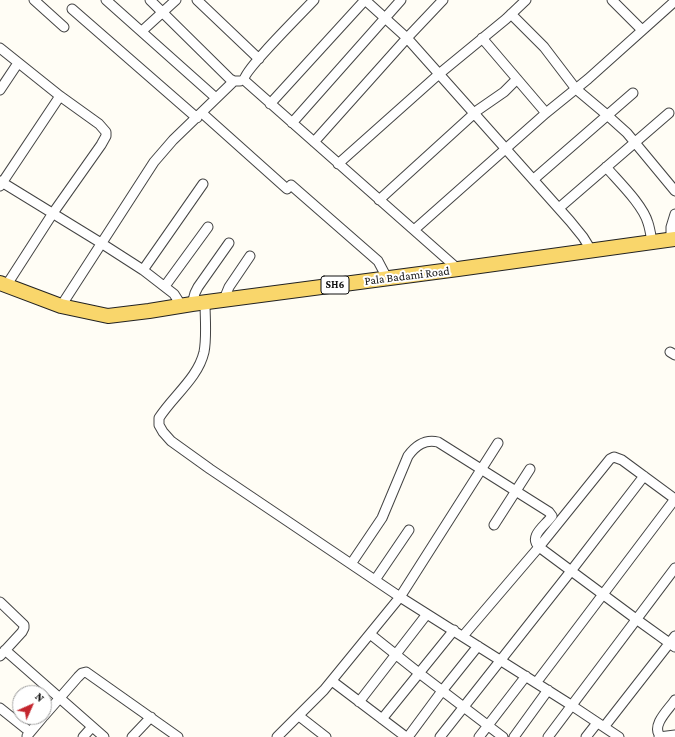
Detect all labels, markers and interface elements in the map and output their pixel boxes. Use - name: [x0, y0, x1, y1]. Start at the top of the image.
- street label: Pala Badami Road: [364, 264, 450, 288]
- road number: SH6: [321, 276, 349, 294]
- north arrow: [12, 685, 52, 725]
- text: N: [33, 690, 47, 704]

